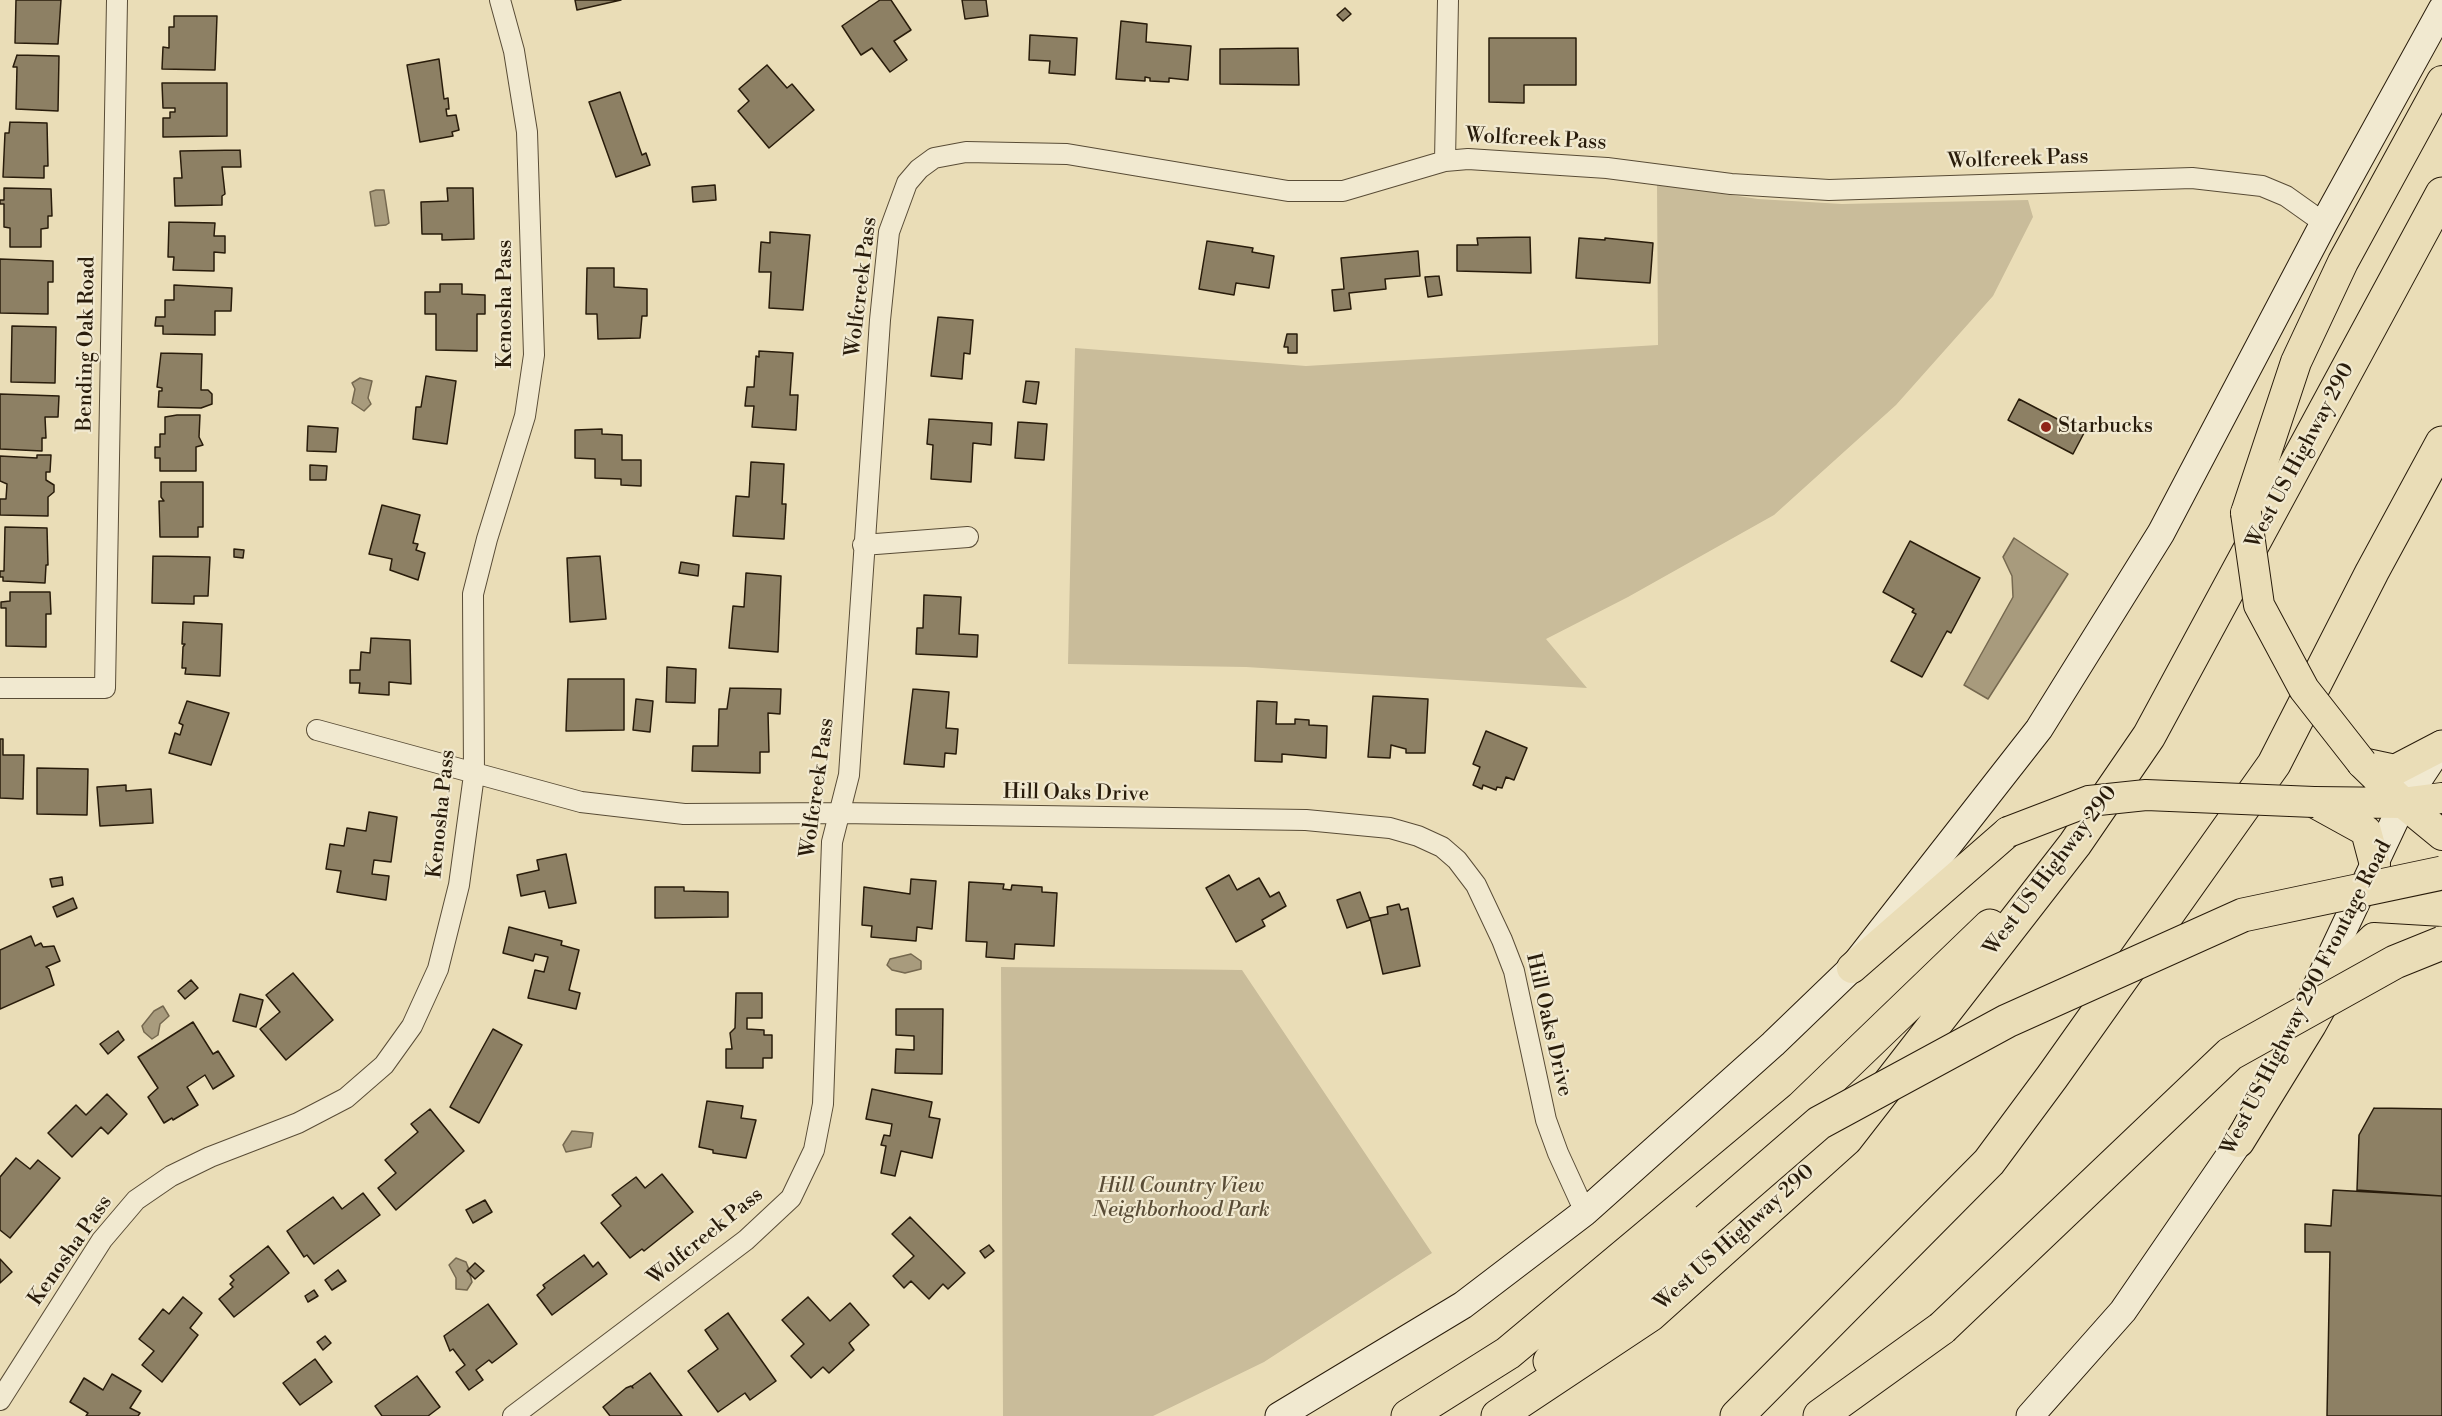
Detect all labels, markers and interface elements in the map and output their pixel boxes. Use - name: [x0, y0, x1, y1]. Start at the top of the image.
- street label: Wolfcreek Pass: [1465, 124, 1607, 156]
- street label: Wolfcreek Pass: [1947, 145, 2089, 175]
- street label: Wolfcreek Pass: [841, 215, 883, 359]
- street label: Kenosha Pass: [493, 239, 519, 369]
- street label: Bending Oak Road: [73, 256, 101, 432]
- street label: West US Highway 290: [2241, 359, 2361, 553]
- place label: Starbucks: [2058, 414, 2153, 440]
- marker: Starbucks: [2039, 420, 2053, 434]
- street label: Wolfcreek Pass: [796, 716, 840, 860]
- street label: Kenosha Pass: [423, 748, 461, 880]
- street label: Hill Oaks Drive: [1003, 780, 1149, 808]
- street label: West US Highway 290: [1979, 781, 2123, 961]
- street label: West US Highway 290 Frontage Road: [2216, 836, 2398, 1160]
- street label: Hill Oaks Drive: [1519, 951, 1577, 1099]
- street label: West US Highway 290: [1650, 1160, 1820, 1316]
- park label: Hill Country View Neighborhood Park: [1092, 1174, 1270, 1224]
- street label: Wolfcreek Pass: [643, 1183, 769, 1291]
- street label: Kenosha Pass: [24, 1191, 118, 1311]

